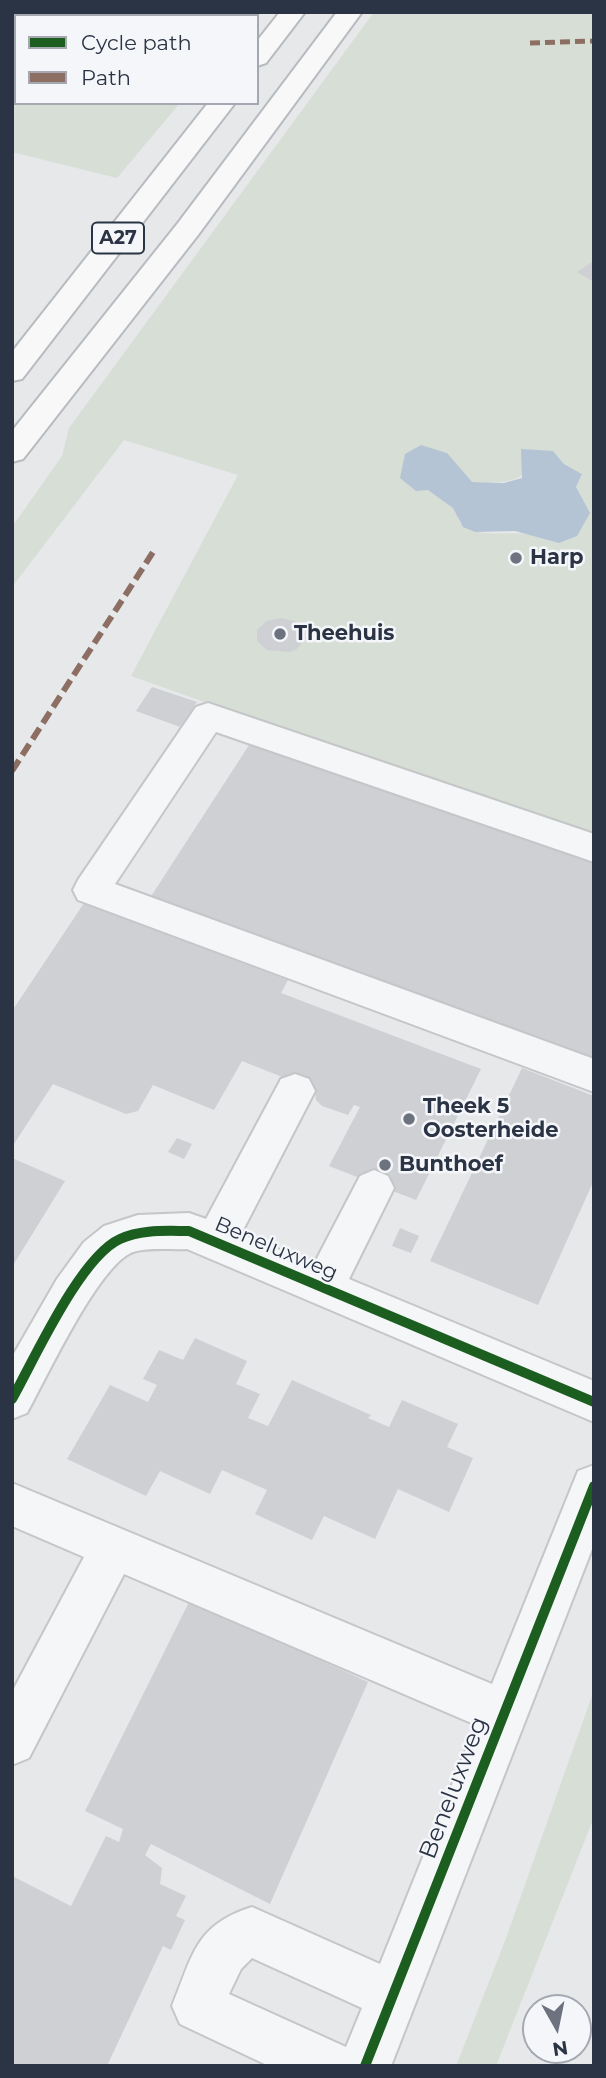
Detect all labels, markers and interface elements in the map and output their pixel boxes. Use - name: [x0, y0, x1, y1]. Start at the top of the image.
- legend: [14, 14, 259, 105]
- text: Cycle path: [81, 30, 192, 55]
- text: Path: [81, 65, 131, 90]
- road number: A27: [92, 222, 144, 254]
- place label: Harp: [530, 545, 583, 571]
- marker: Harp: [508, 550, 524, 566]
- place label: Theehuis: [294, 621, 394, 647]
- marker: Theehuis: [272, 626, 288, 642]
- place label: Theek 5 Oosterheide: [423, 1094, 559, 1144]
- marker: Theek 5 Oosterheide: [401, 1111, 417, 1127]
- place label: Bunthoef: [399, 1152, 503, 1178]
- marker: Bunthoef: [377, 1157, 393, 1173]
- street label: Beneluxweg: [211, 1212, 341, 1286]
- street label: Beneluxweg: [414, 1713, 494, 1863]
- north arrow: [522, 1994, 592, 2064]
- text: N: [551, 2036, 569, 2061]

